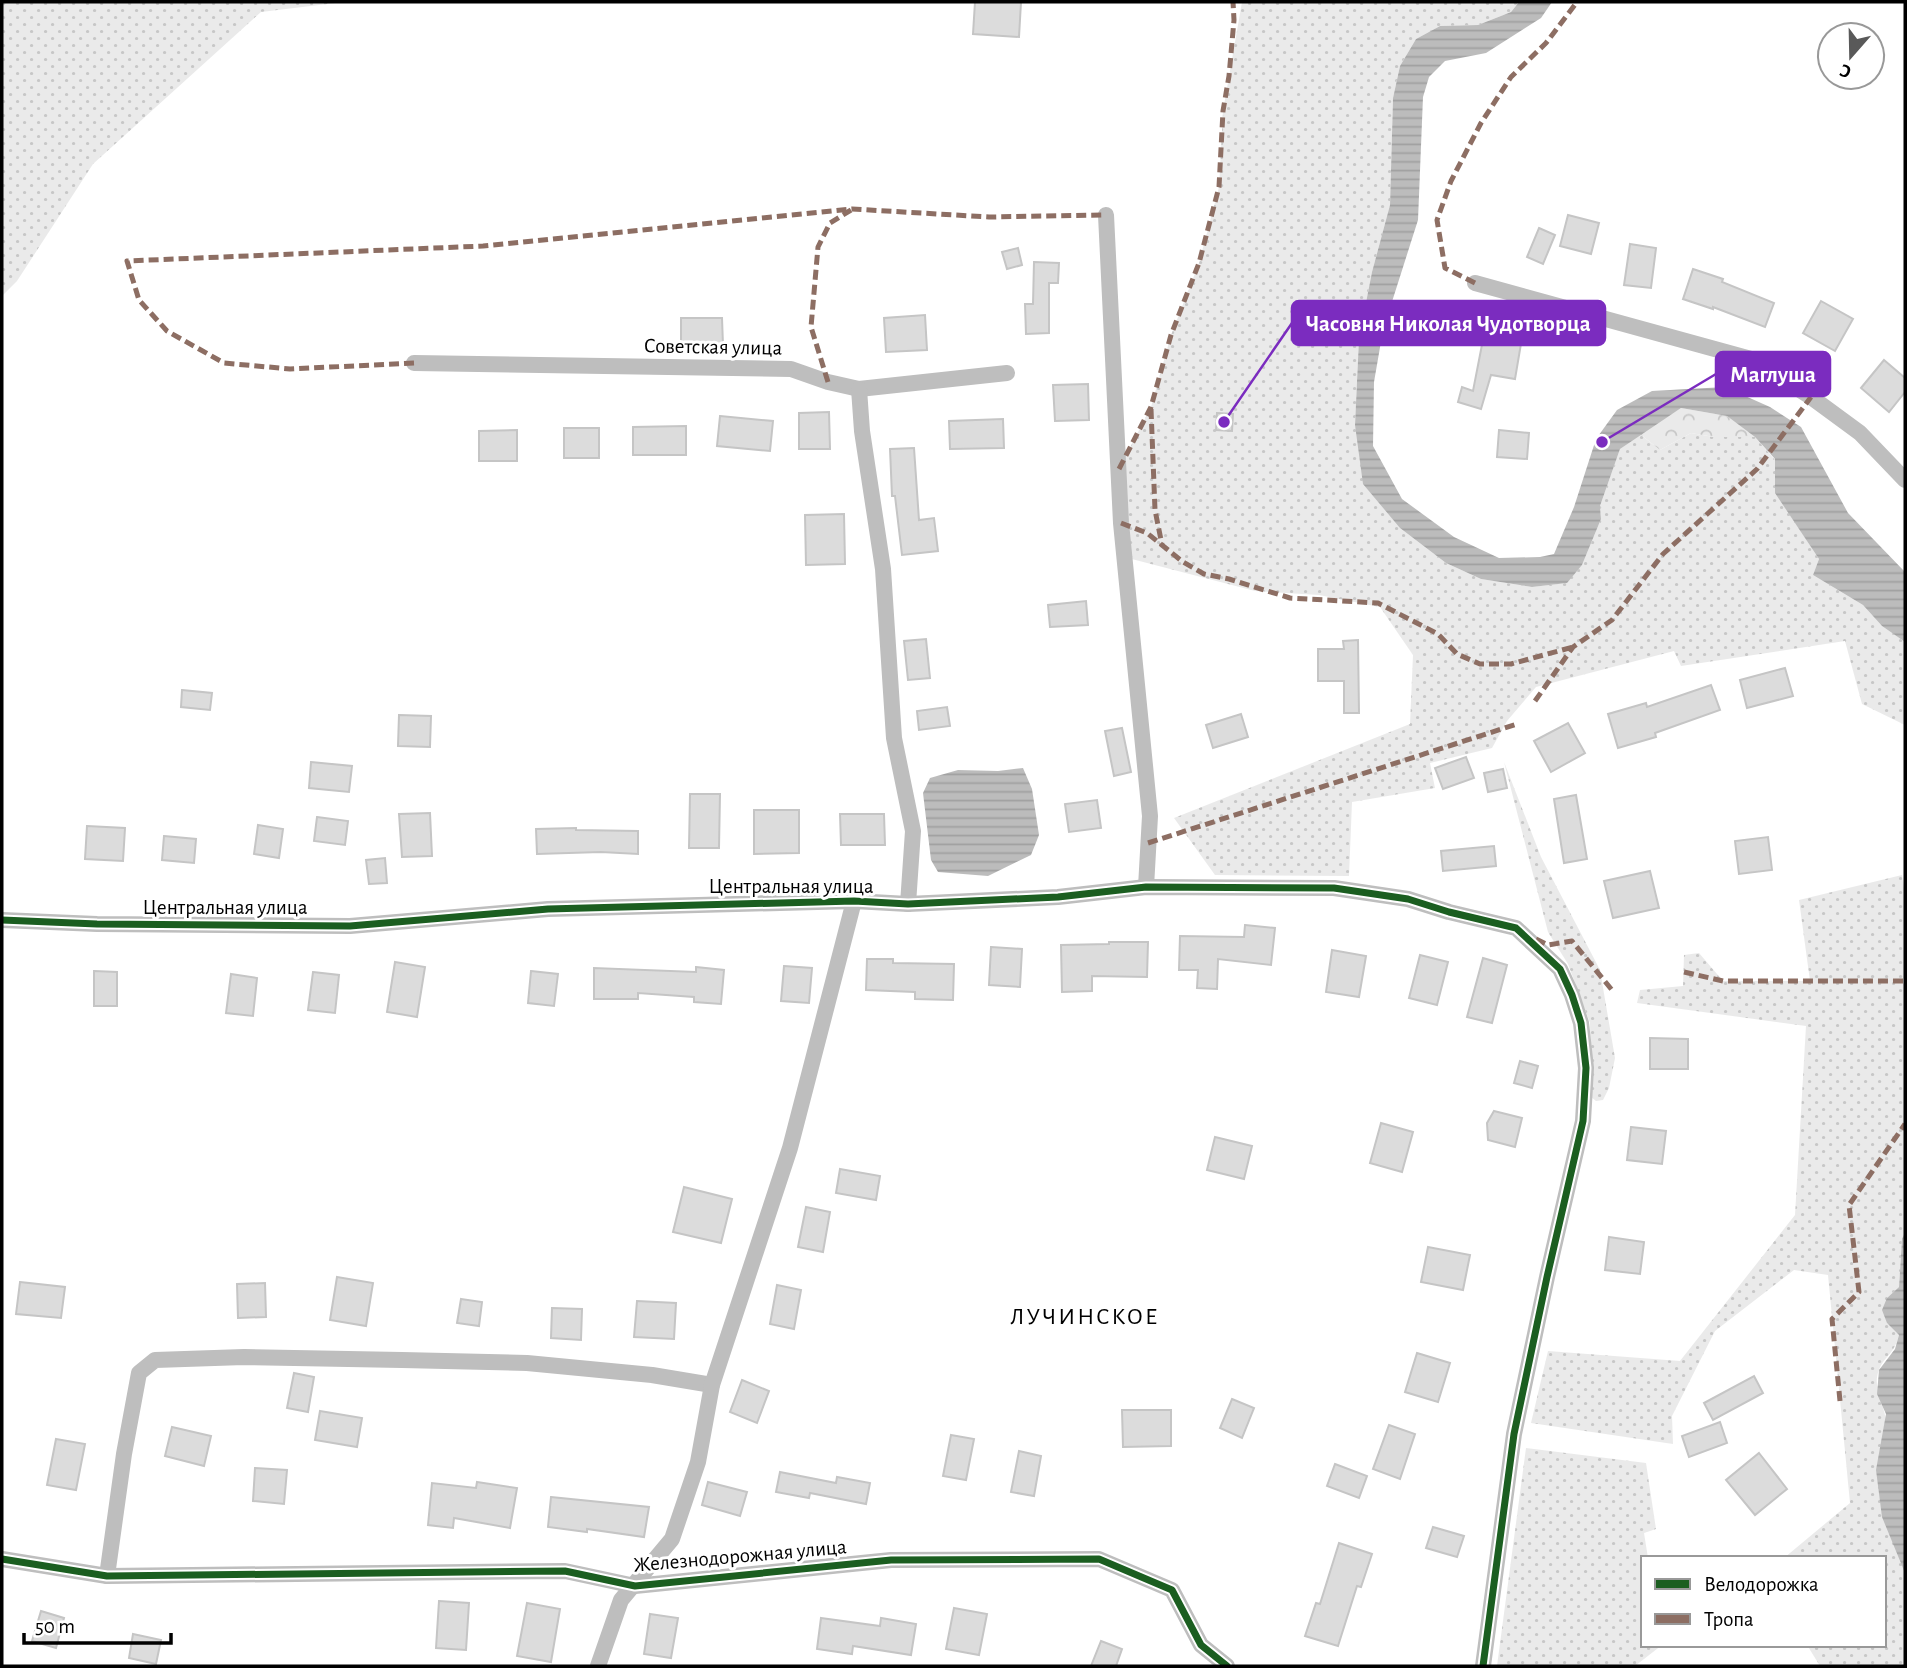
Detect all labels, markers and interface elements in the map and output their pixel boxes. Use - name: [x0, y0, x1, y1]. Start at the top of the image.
- north arrow: [1816, 21, 1886, 91]
- text: С: [1838, 60, 1854, 81]
- callout: Часовня Николая Чудотворца: [1292, 301, 1605, 345]
- text: Часовня Николая Чудотворца: [1305, 313, 1591, 336]
- street label: Советская улица: [644, 335, 783, 359]
- callout: Маглуша: [1716, 352, 1830, 396]
- text: Маглуша: [1730, 364, 1816, 387]
- street label: Центральная улица: [708, 876, 874, 897]
- street label: Центральная улица: [142, 897, 308, 918]
- district label: ЛУЧИНСКОЕ: [1010, 1305, 1160, 1329]
- street label: Железнодорожная улица: [633, 1536, 848, 1576]
- legend: [1641, 1556, 1886, 1647]
- text: Велодорожка: [1704, 1574, 1819, 1595]
- scale bar: [24, 1602, 172, 1646]
- text: Тропа: [1704, 1609, 1754, 1630]
- text: 50 m: [35, 1616, 75, 1637]

